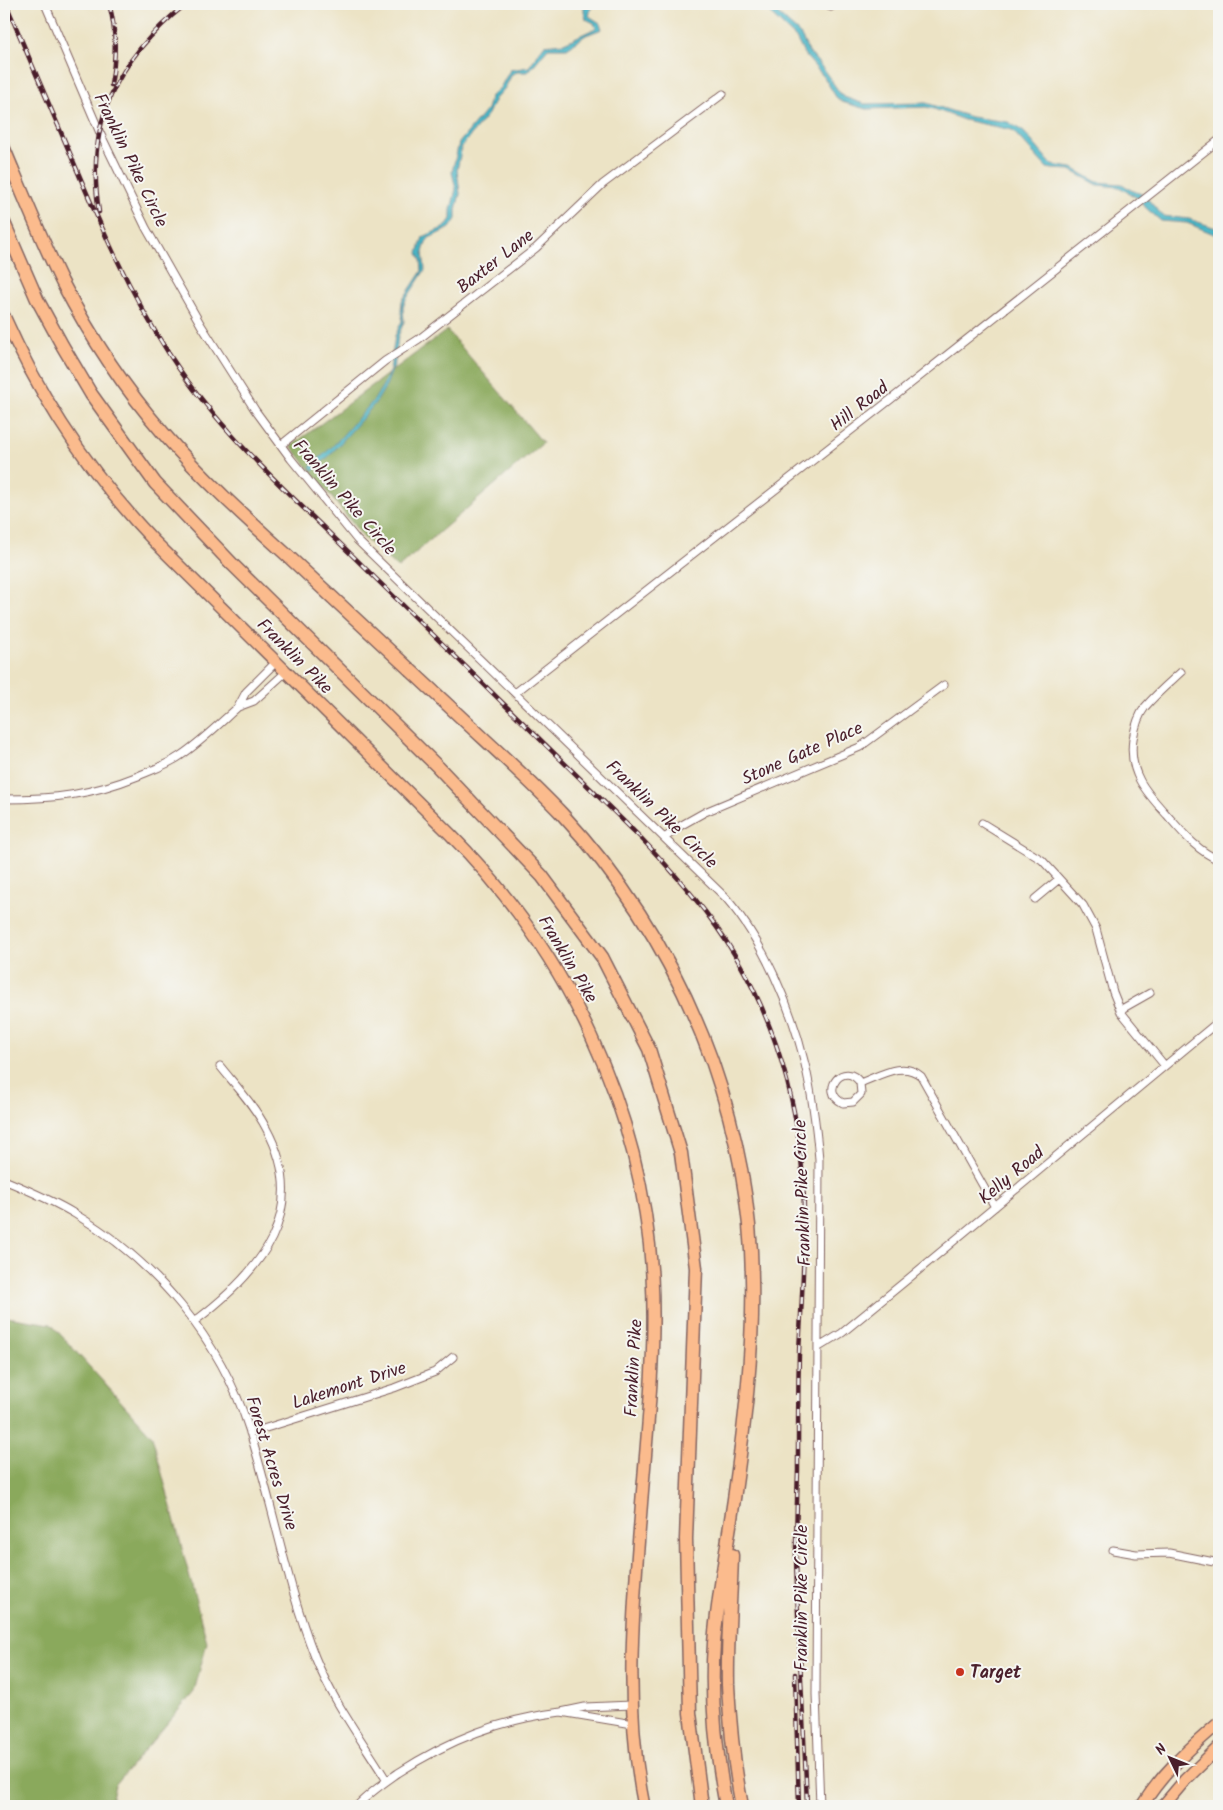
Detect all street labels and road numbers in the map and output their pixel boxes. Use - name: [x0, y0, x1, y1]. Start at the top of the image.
- street label: Franklin Pike Circle: [84, 88, 175, 233]
- street label: Baxter Lane: [451, 222, 541, 302]
- street label: Hill Road: [824, 374, 897, 440]
- street label: Franklin Pike Circle: [285, 433, 403, 563]
- street label: Franklin Pike: [249, 612, 339, 702]
- street label: Stone Gate Place: [737, 715, 868, 794]
- street label: Franklin Pike Circle: [598, 754, 724, 876]
- street label: Franklin Pike: [529, 910, 604, 1009]
- street label: Franklin Pike Circle: [786, 1119, 821, 1267]
- street label: Kelly Road: [972, 1139, 1052, 1213]
- street label: Franklin Pike: [617, 1318, 652, 1418]
- street label: Lakemont Drive: [289, 1354, 410, 1419]
- street label: Forest Acres Drive: [236, 1393, 305, 1534]
- street label: Franklin Pike Circle: [788, 1525, 817, 1671]

